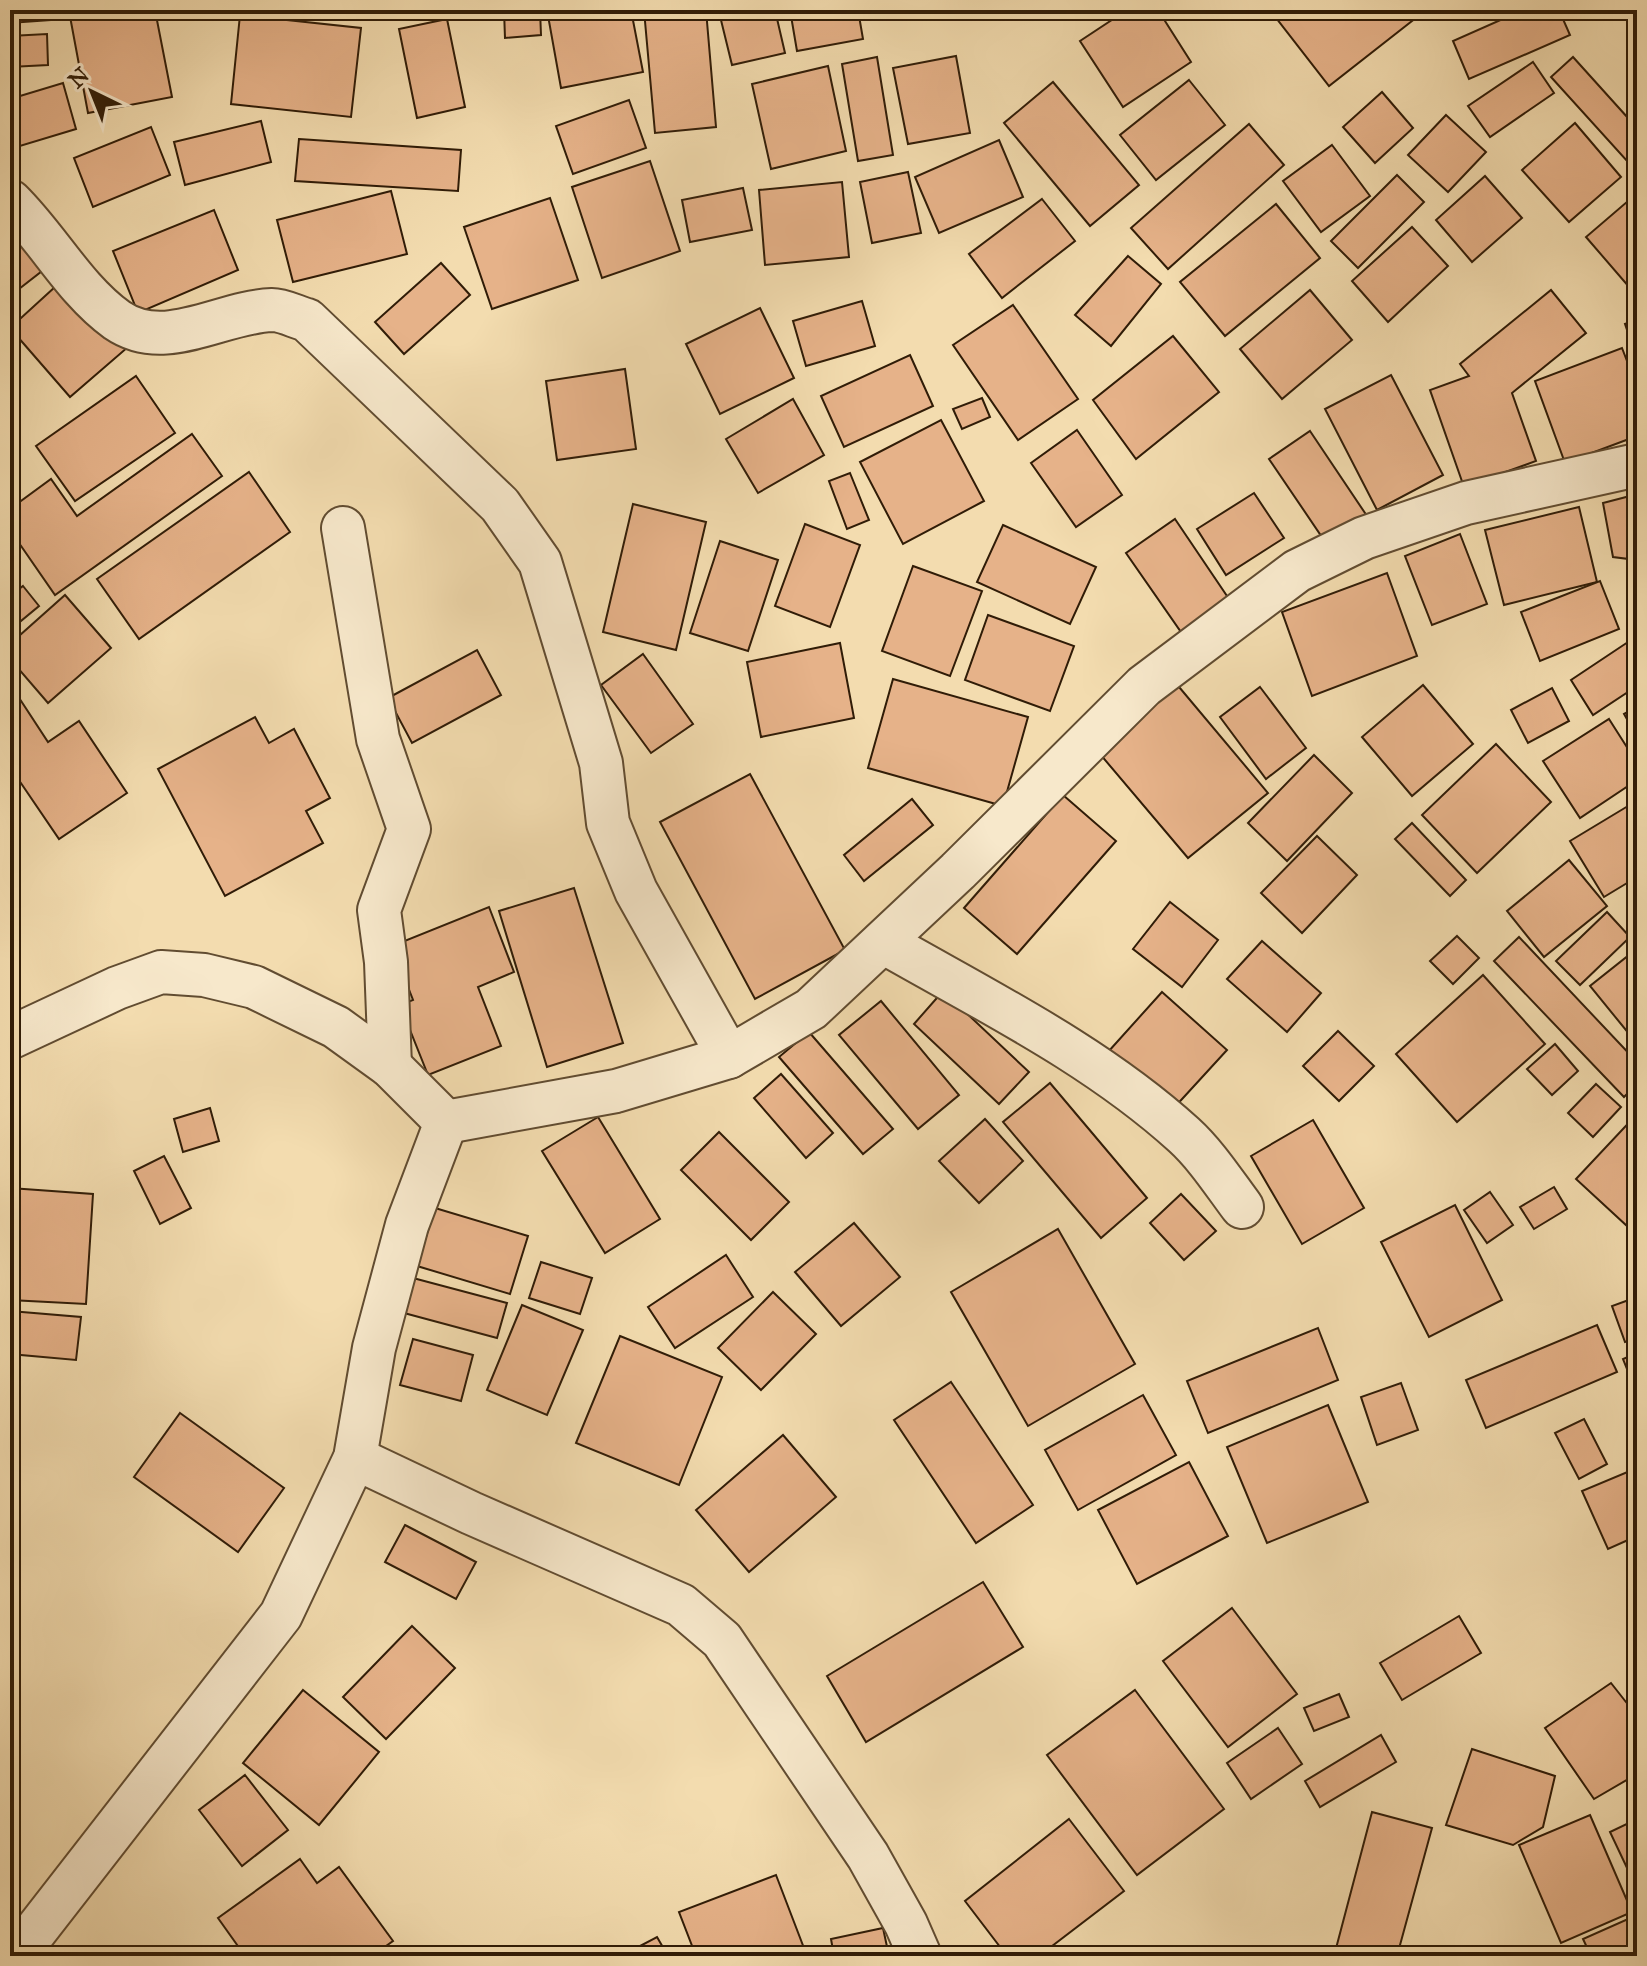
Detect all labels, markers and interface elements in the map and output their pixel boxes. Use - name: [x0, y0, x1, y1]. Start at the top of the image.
- north arrow: [52, 52, 132, 132]
- text: N: [63, 61, 95, 94]

